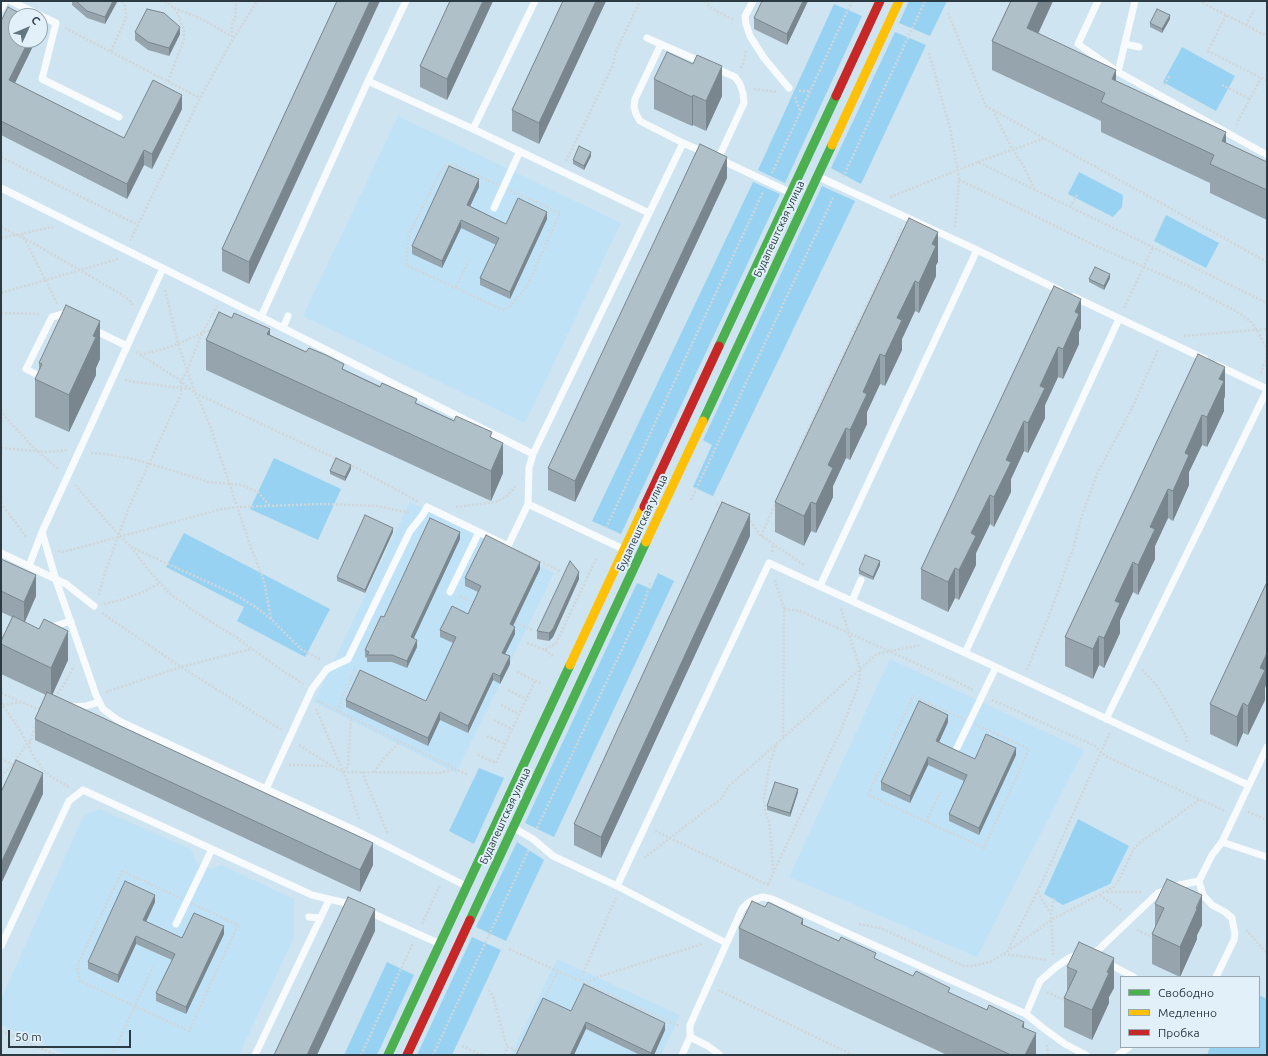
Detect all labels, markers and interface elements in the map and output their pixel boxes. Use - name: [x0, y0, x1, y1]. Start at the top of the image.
- north arrow: [8, 8, 48, 48]
- text: С: [29, 14, 43, 27]
- street label: Будапештская улица: [751, 179, 807, 279]
- street label: Будапештская улица: [614, 473, 670, 573]
- street label: Будапештская улица: [477, 766, 533, 866]
- legend: [1120, 976, 1260, 1048]
- text: Свободно: [1158, 986, 1214, 999]
- text: Медленно: [1158, 1006, 1217, 1019]
- scale bar: [10, 1022, 133, 1048]
- text: Пробка: [1158, 1026, 1200, 1039]
- text: 50 m: [15, 1030, 42, 1043]

